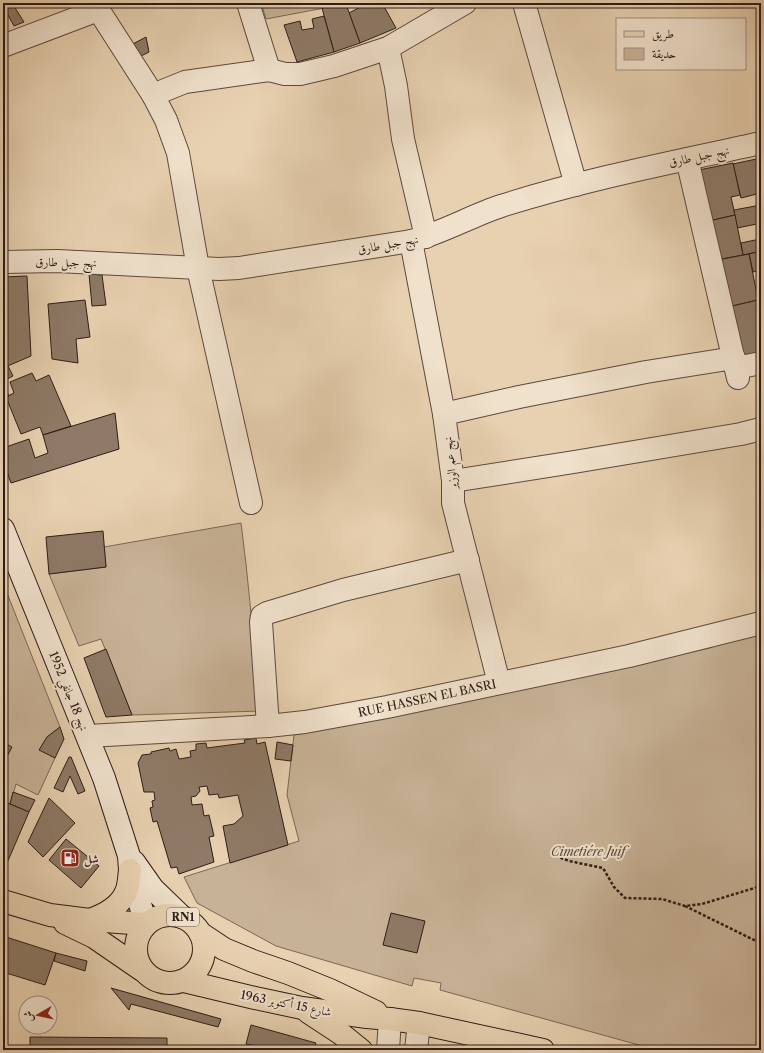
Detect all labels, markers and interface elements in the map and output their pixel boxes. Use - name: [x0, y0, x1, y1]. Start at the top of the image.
- legend: [616, 18, 746, 70]
- text: طريق: [652, 26, 674, 42]
- text: حديقة: [652, 46, 676, 62]
- street label: نهج جبل طارق: [667, 142, 731, 174]
- street label: نهج جبل طارق: [356, 231, 420, 261]
- street label: نهج جبل طارق: [35, 254, 97, 274]
- street label: نهج عم الوزير: [440, 436, 464, 492]
- street label: نهج 18 جانفي 1952: [42, 649, 92, 735]
- street label: RUE HASSEN EL BASRI: [357, 676, 497, 720]
- park label: Cimetiére Juif: [551, 844, 629, 859]
- fuel station icon: شل: [59, 847, 81, 869]
- place label: شل: [84, 851, 99, 867]
- road number: RN1: [167, 908, 199, 926]
- street label: شارع 15 أكتوبر 1963: [239, 987, 333, 1023]
- north arrow: [18, 995, 58, 1035]
- text: ش: [20, 1010, 36, 1023]

